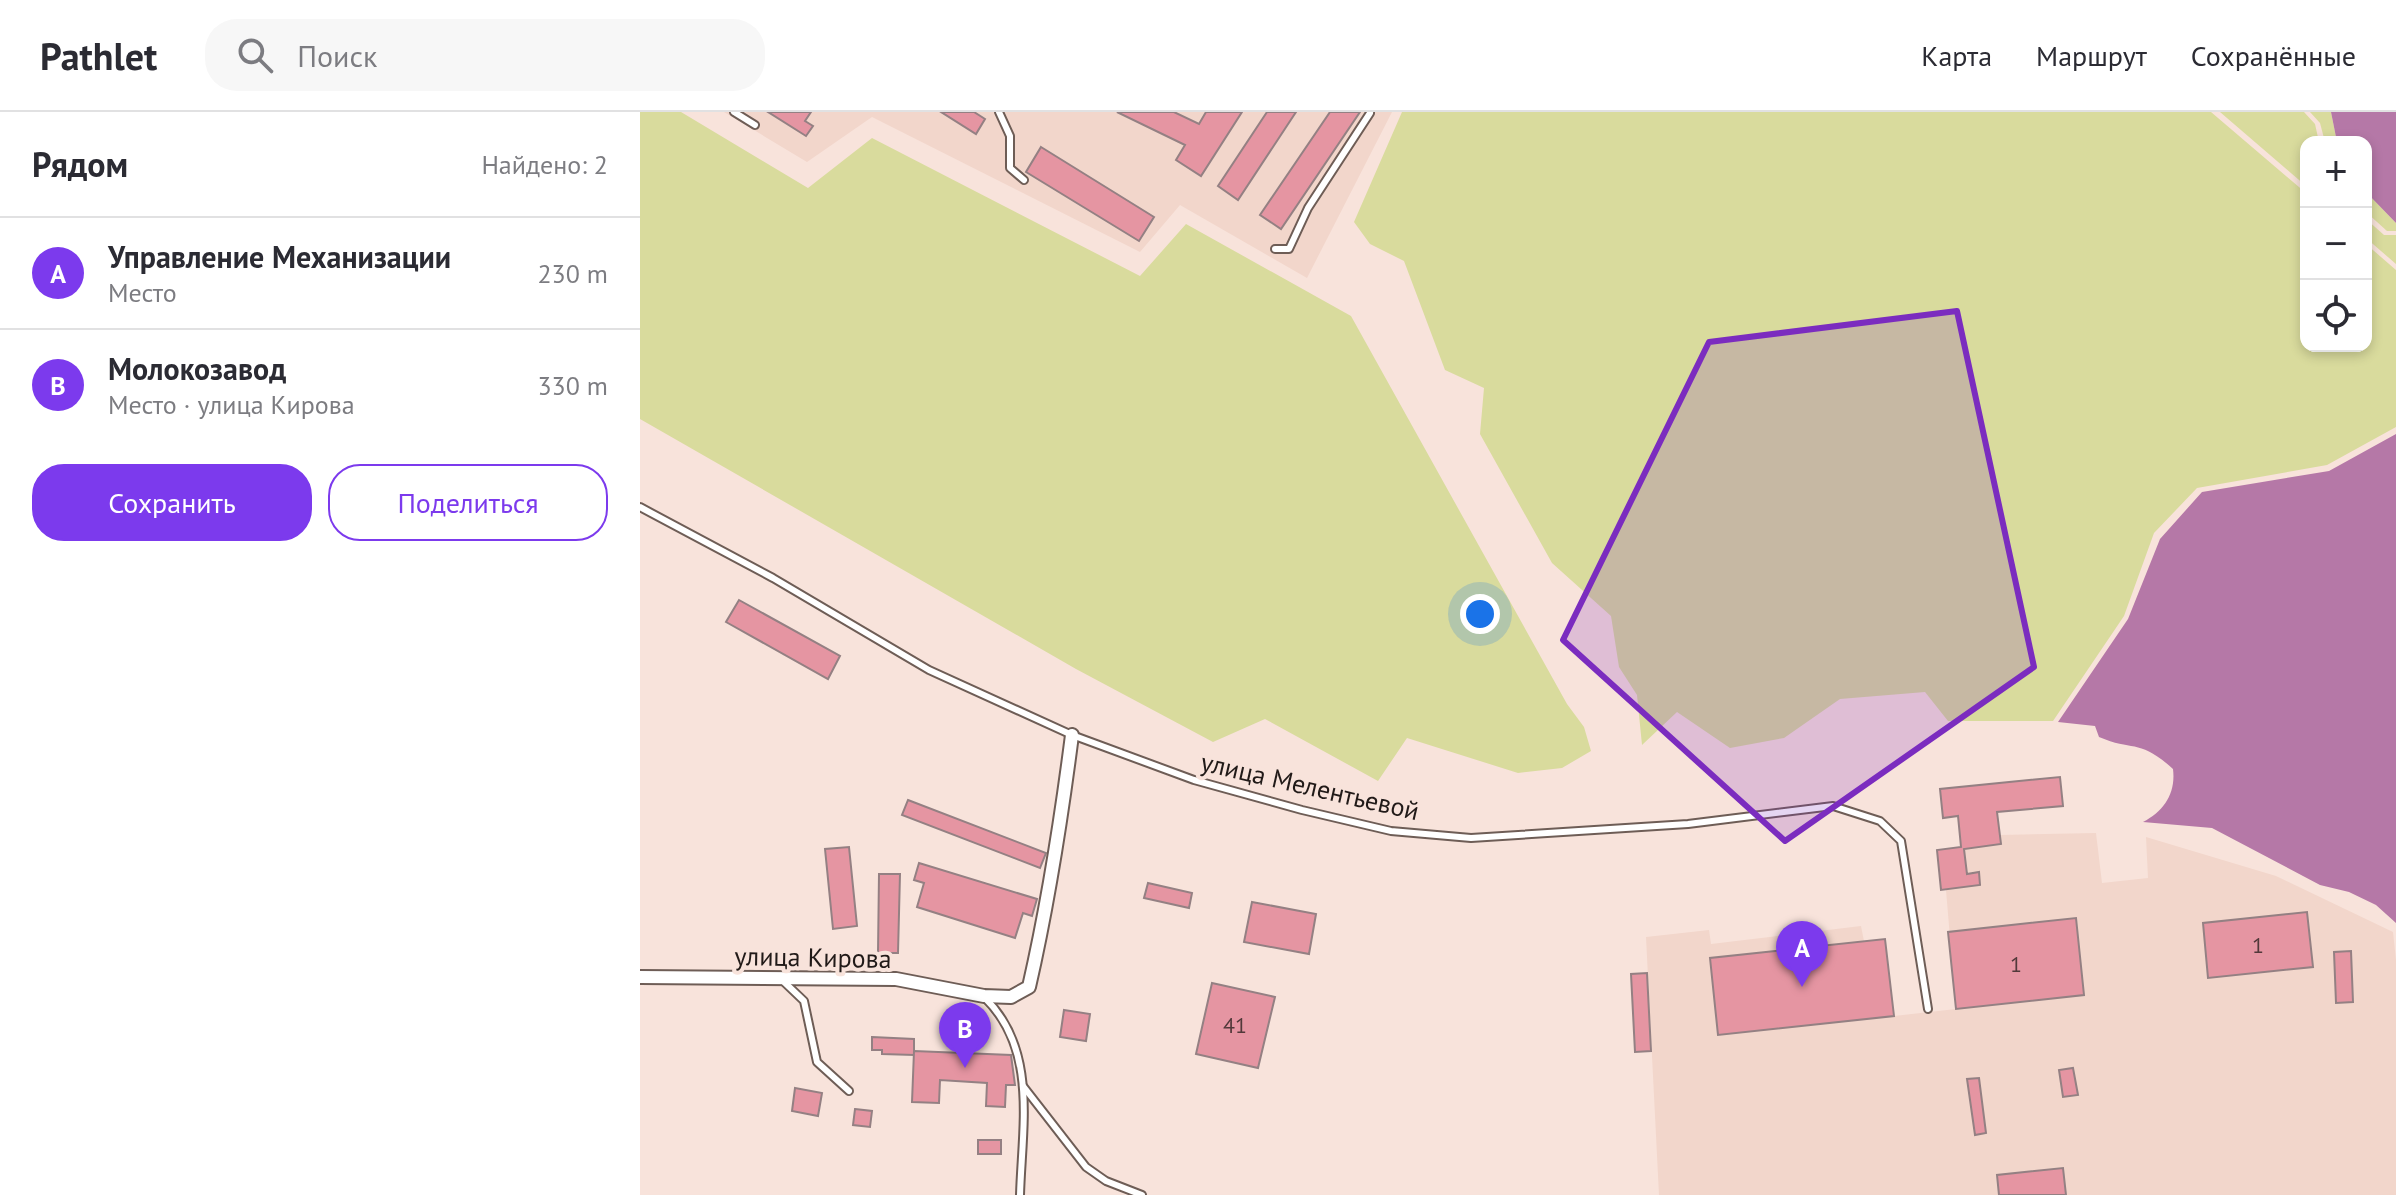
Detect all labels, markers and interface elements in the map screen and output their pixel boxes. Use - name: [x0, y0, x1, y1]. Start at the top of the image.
- search box: [205, 19, 765, 91]
- text: Pathlet: [40, 31, 157, 80]
- icon: search: [233, 33, 277, 77]
- text: Поиск: [297, 36, 377, 75]
- text: Карта: [1921, 37, 1992, 74]
- text: Маршрут: [2036, 37, 2147, 74]
- text: Сохранённые: [2191, 37, 2356, 74]
- map controls: [2300, 136, 2372, 352]
- button: +: [2300, 136, 2372, 208]
- text: Рядом: [32, 142, 128, 186]
- text: Найдено: 2: [481, 148, 608, 181]
- button: −: [2300, 208, 2372, 280]
- text: Управление Механизации: [108, 237, 451, 276]
- text: A: [50, 257, 66, 290]
- text: 230 m: [537, 257, 608, 290]
- text: Место: [108, 276, 177, 309]
- button: locate: [2300, 280, 2372, 352]
- text: Молокозавод: [108, 349, 286, 388]
- text: B: [50, 369, 66, 402]
- text: 330 m: [537, 369, 608, 402]
- text: Место · улица Кирова: [108, 388, 355, 421]
- button: Сохранить: [32, 464, 312, 541]
- button: Поделиться: [328, 464, 608, 541]
- your location: [1460, 594, 1500, 634]
- street label: улица Мелентьевой: [1198, 745, 1422, 827]
- pin: A: [1776, 921, 1828, 987]
- house number: 1: [2252, 931, 2264, 959]
- street label: улица Кирова: [734, 939, 892, 975]
- house number: 1: [2010, 950, 2022, 978]
- pin: B: [939, 1002, 991, 1068]
- house number: 41: [1223, 1011, 1247, 1039]

